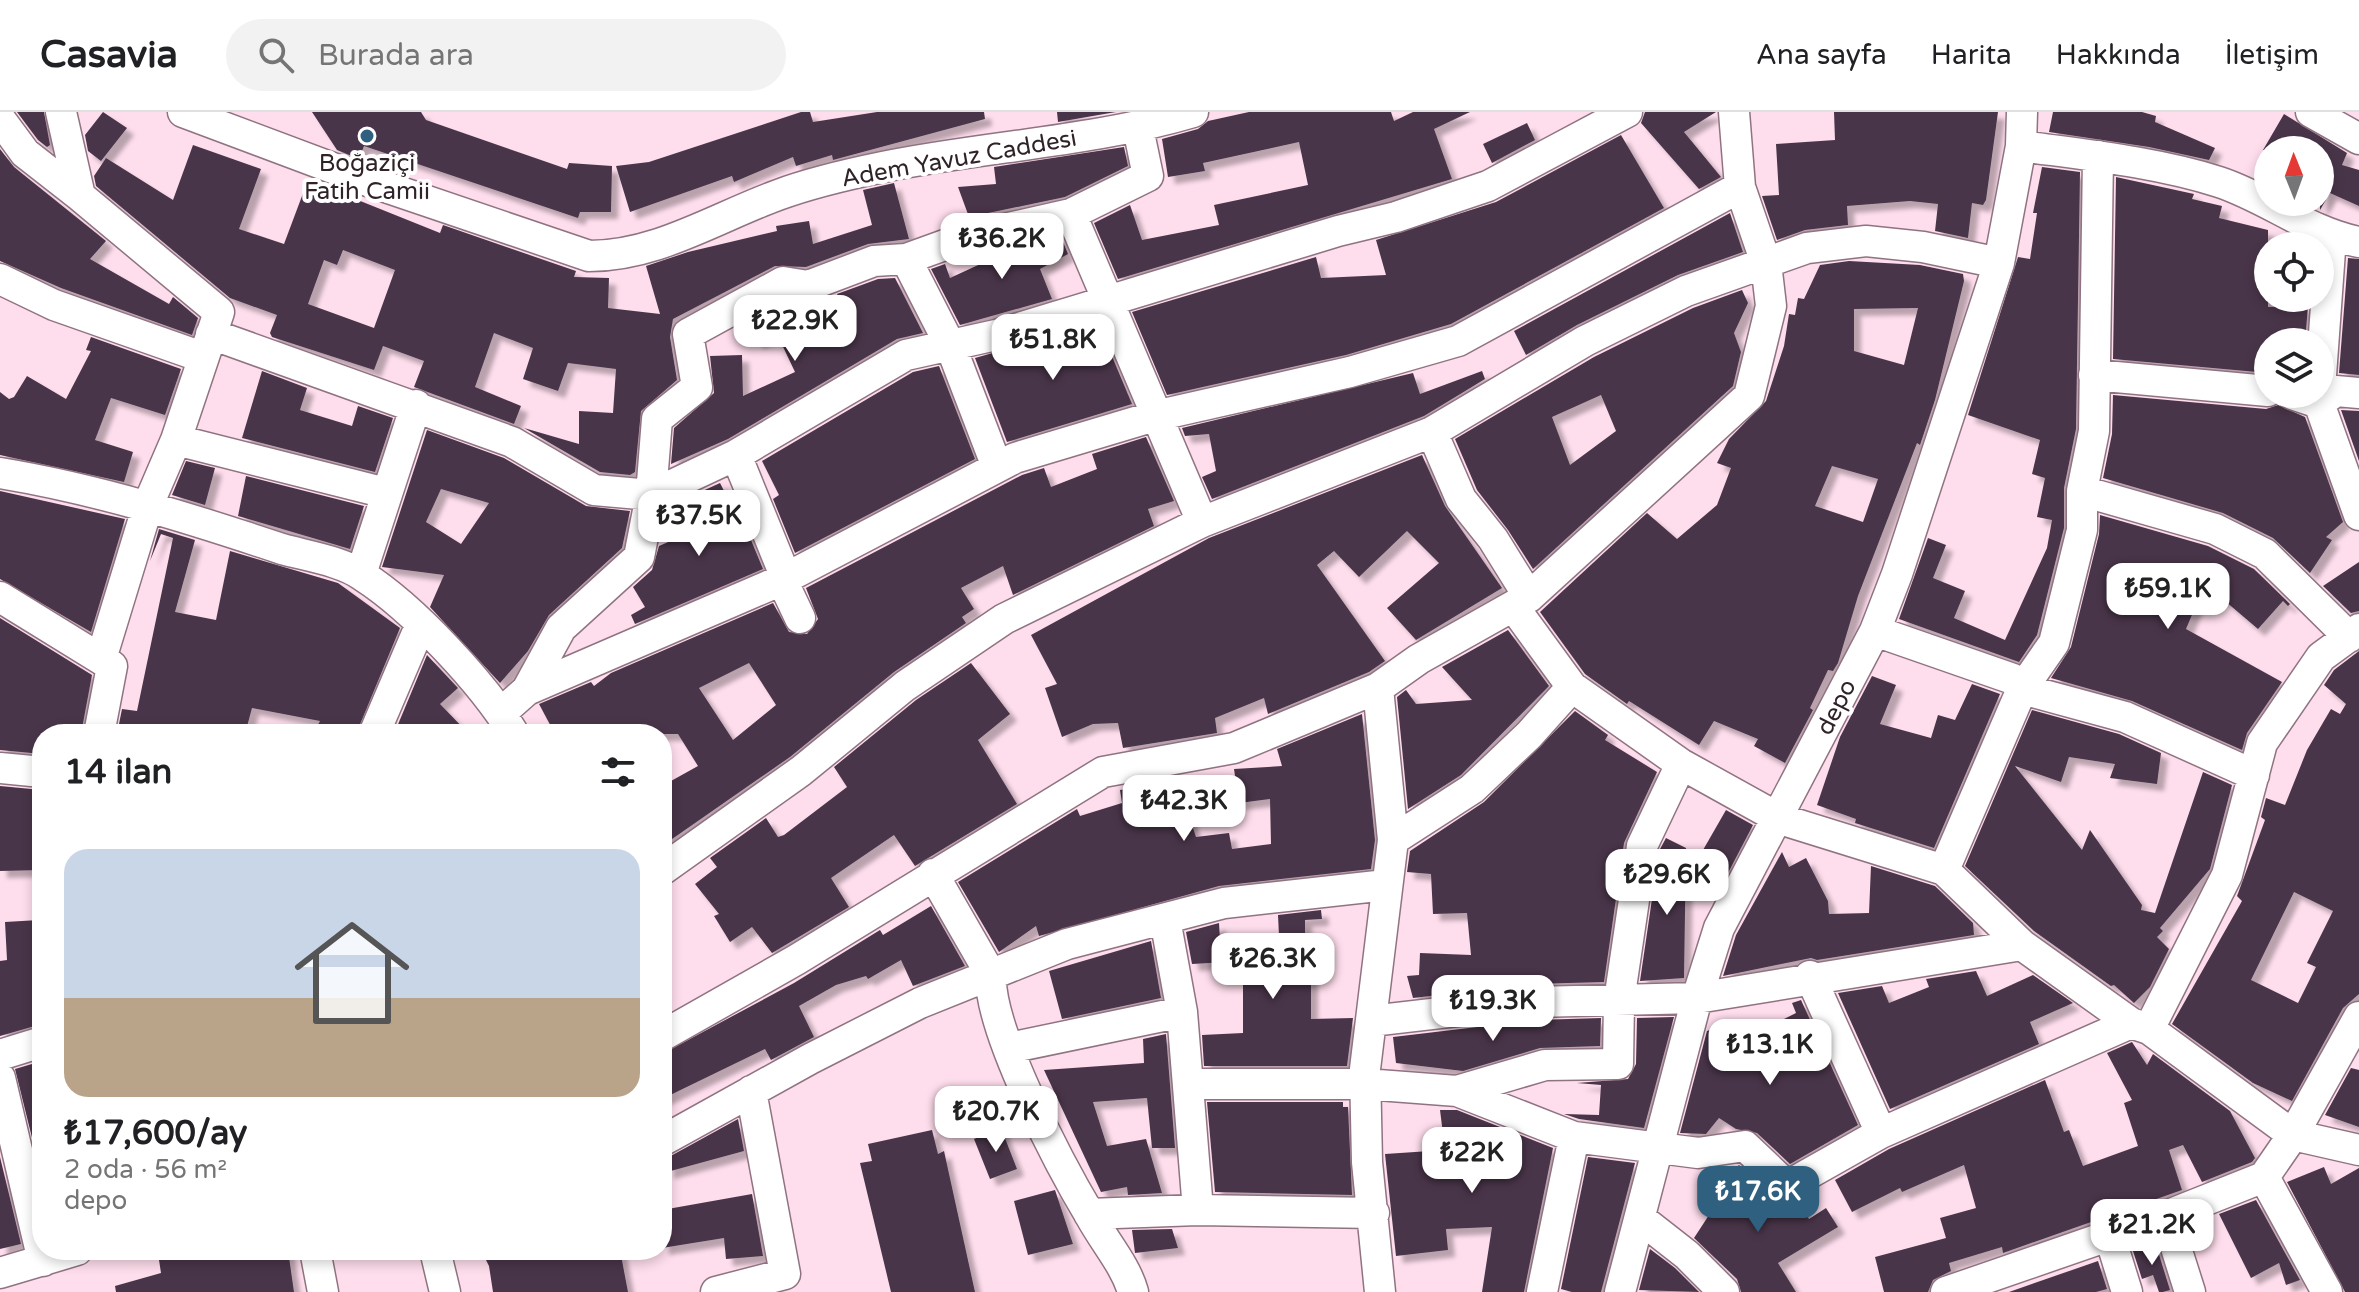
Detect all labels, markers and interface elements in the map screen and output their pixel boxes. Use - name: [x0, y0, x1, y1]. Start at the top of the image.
- search box: [226, 19, 786, 91]
- text: Casavia: [40, 32, 178, 78]
- icon: search: [254, 33, 298, 77]
- text: Burada ara: [318, 37, 474, 74]
- text: Ana sayfa: [1756, 38, 1887, 72]
- text: Harita: [1931, 38, 2012, 72]
- text: Hakkında: [2056, 38, 2181, 72]
- text: İletişim: [2225, 38, 2319, 72]
- street label: Adem Yavuz Caddesi: [839, 124, 1079, 193]
- marker: Boğaziçi Fatih Camii: [358, 127, 376, 145]
- north arrow: [2254, 136, 2334, 216]
- map controls: [2254, 136, 2334, 408]
- place label: Boğaziçi Fatih Camii: [304, 149, 430, 206]
- pin: ₺36.2K: [937, 213, 1067, 281]
- text: ₺36.2K: [959, 223, 1045, 254]
- button: locate: [2254, 232, 2334, 312]
- pin: ₺22.9K: [730, 295, 860, 363]
- text: ₺22.9K: [752, 305, 838, 336]
- pin: ₺51.8K: [988, 314, 1118, 382]
- text: ₺51.8K: [1010, 324, 1096, 355]
- button: layers: [2254, 328, 2334, 408]
- pin: ₺37.5K: [634, 490, 764, 558]
- text: ₺37.5K: [656, 500, 742, 531]
- pin: ₺59.1K: [2103, 563, 2233, 631]
- text: ₺59.1K: [2125, 573, 2211, 604]
- street label: depo: [1810, 675, 1863, 740]
- icon: filters: [596, 750, 640, 794]
- text: 14 ilan: [64, 752, 172, 793]
- pin: ₺42.3K: [1119, 775, 1249, 843]
- text: ₺42.3K: [1141, 785, 1227, 816]
- pin: ₺29.6K: [1602, 849, 1732, 917]
- text: ₺29.6K: [1624, 859, 1710, 890]
- icon: home: [280, 901, 424, 1045]
- pin: ₺26.3K: [1208, 933, 1338, 1001]
- text: ₺26.3K: [1230, 943, 1316, 974]
- pin: ₺19.3K: [1428, 975, 1558, 1043]
- text: ₺19.3K: [1450, 985, 1536, 1016]
- pin: ₺13.1K: [1705, 1019, 1835, 1087]
- text: ₺13.1K: [1727, 1029, 1813, 1060]
- pin: ₺20.7K: [931, 1086, 1061, 1154]
- text: ₺20.7K: [953, 1096, 1039, 1127]
- text: ₺17,600/ay: [64, 1113, 247, 1154]
- pin: ₺22K: [1425, 1127, 1519, 1195]
- text: ₺22K: [1440, 1137, 1504, 1168]
- text: 2 oda · 56 m²: [64, 1154, 227, 1185]
- pin: ₺17.6K: [1693, 1166, 1823, 1234]
- text: ₺17.6K: [1715, 1176, 1801, 1207]
- text: depo: [64, 1185, 127, 1216]
- pin: ₺21.2K: [2087, 1199, 2217, 1267]
- text: ₺21.2K: [2109, 1209, 2195, 1240]

